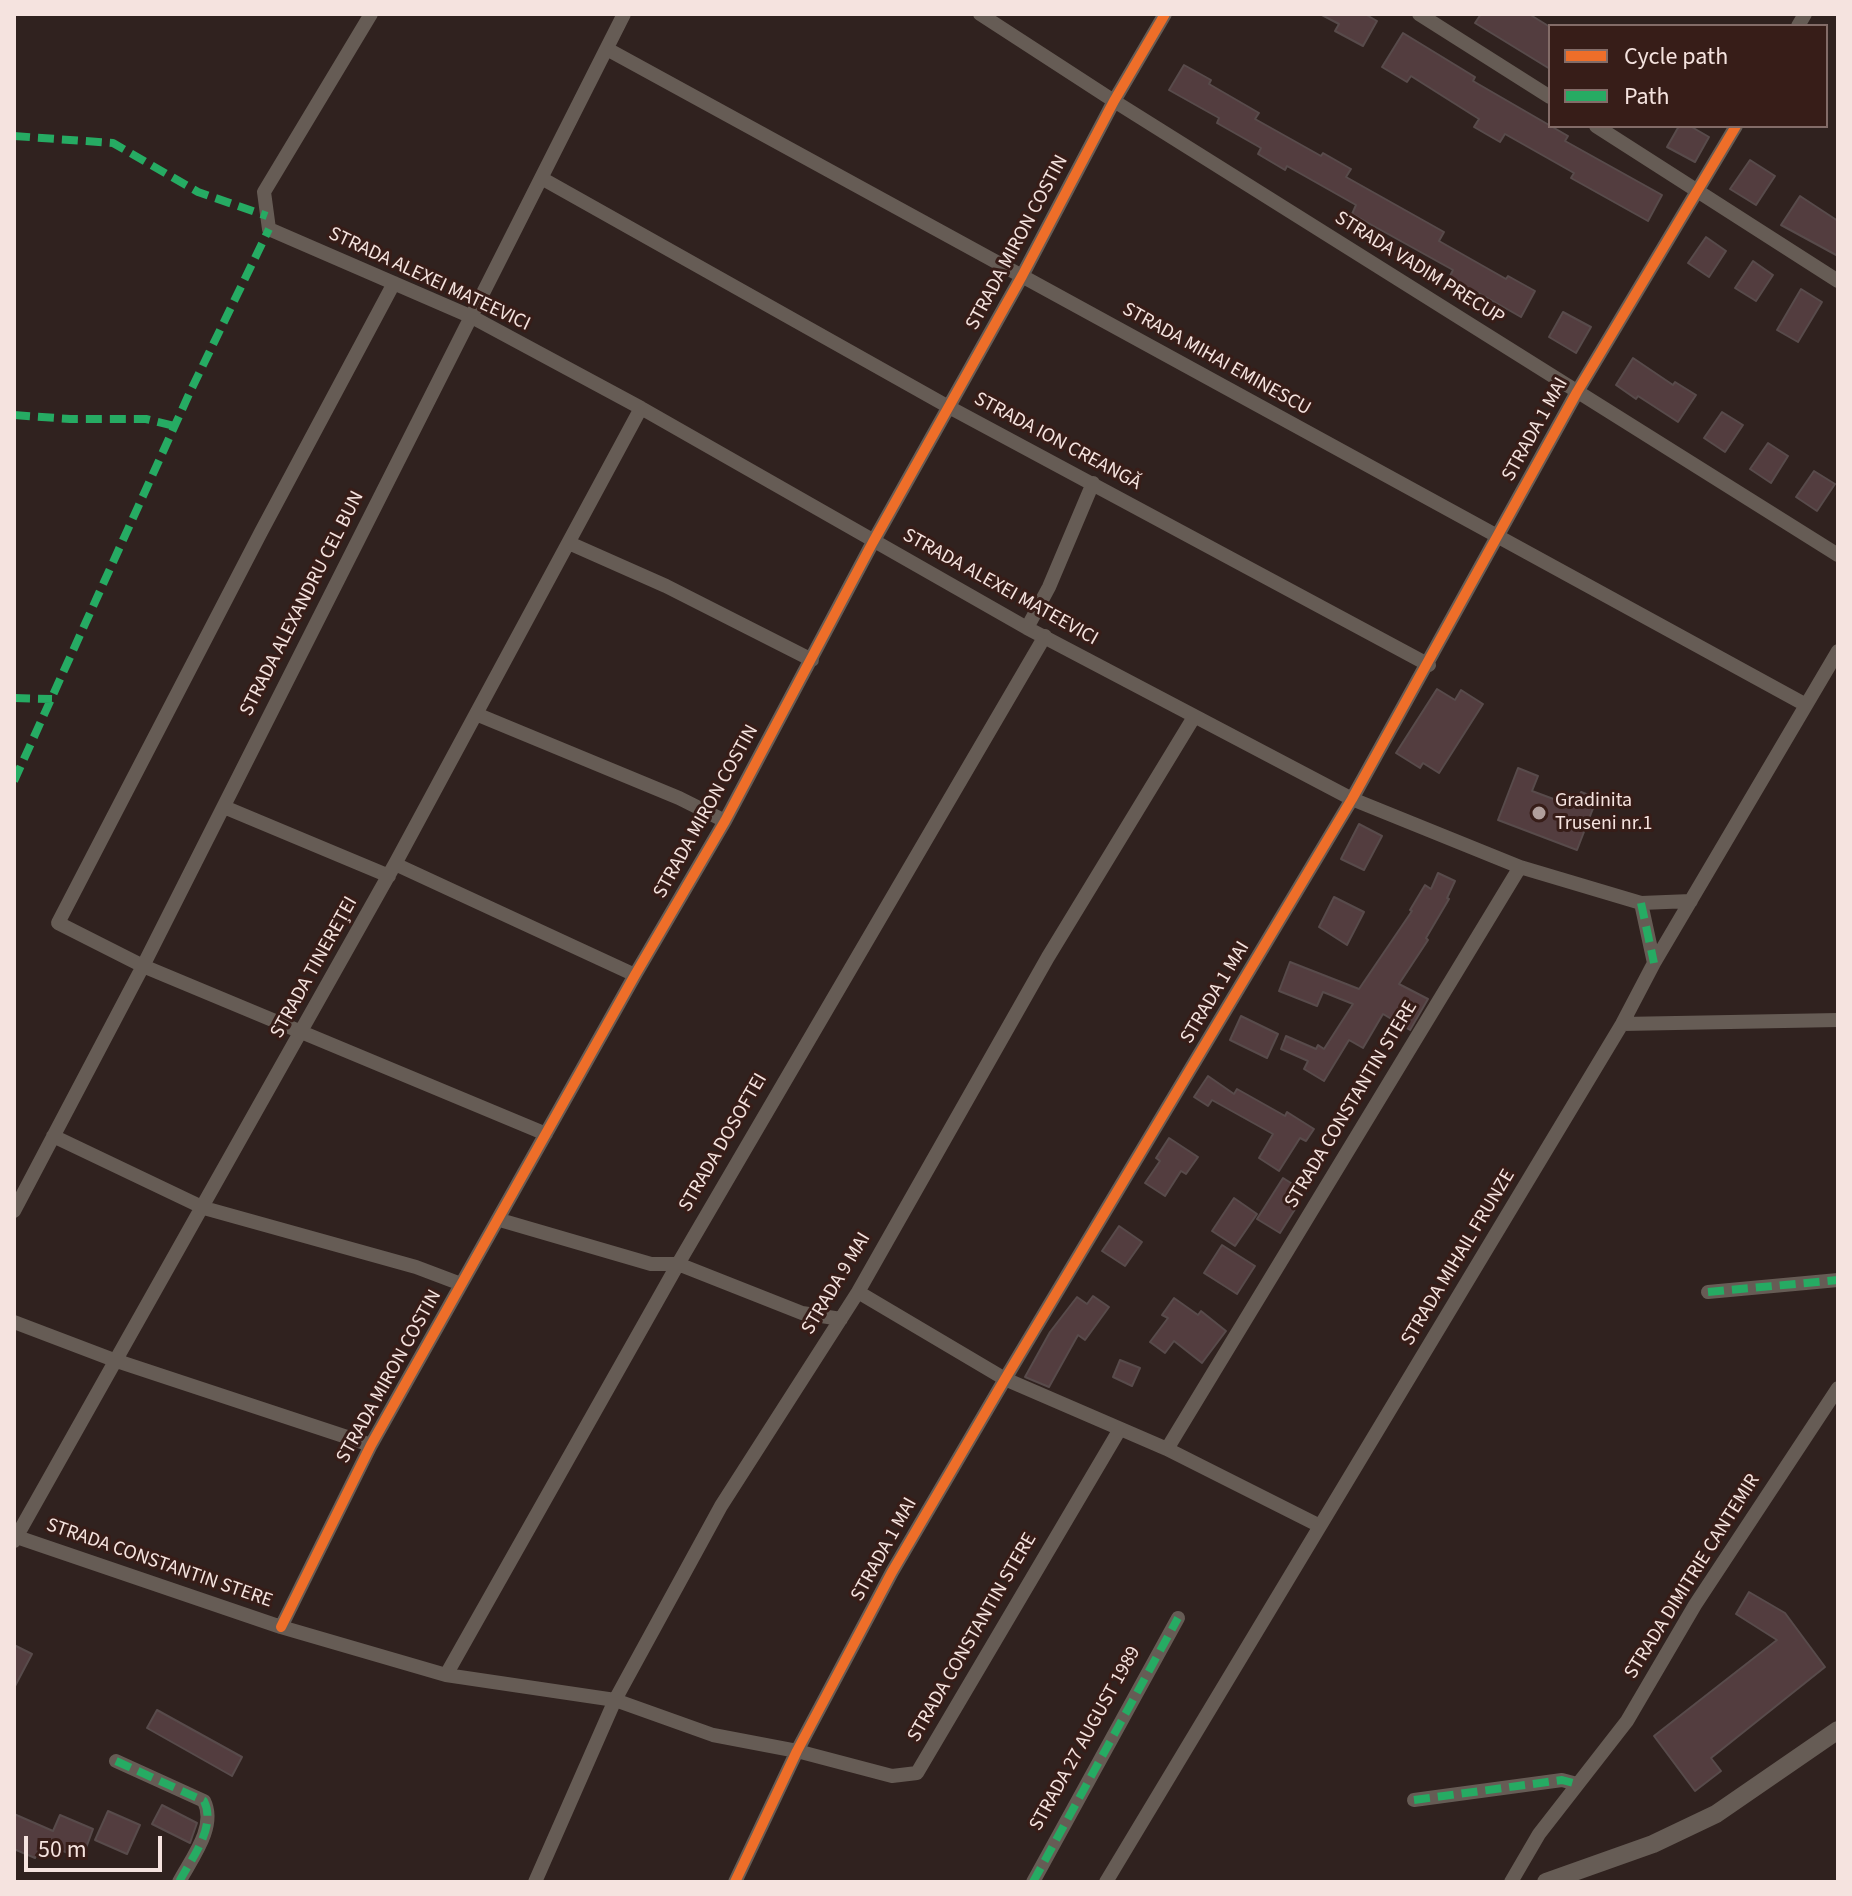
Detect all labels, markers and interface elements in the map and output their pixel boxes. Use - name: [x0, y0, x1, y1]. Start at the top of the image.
- legend: [1548, 24, 1828, 128]
- text: Cycle path: [1624, 39, 1728, 74]
- text: Path: [1624, 79, 1670, 114]
- street label: STRADA MIRON COSTIN: [962, 151, 1074, 335]
- street label: STRADA VADIM PRECUP: [1330, 207, 1508, 331]
- street label: STRADA ALEXEI MATEEVICI: [324, 223, 534, 337]
- street label: STRADA MIHAI EMINESCU: [1118, 298, 1314, 422]
- street label: STRADA 1 MAI: [1498, 374, 1574, 486]
- street label: STRADA ION CREANGĂ: [969, 388, 1145, 496]
- street label: STRADA ALEXANDRU CEL BUN: [236, 488, 370, 720]
- street label: STRADA ALEXEI MATEEVICI: [898, 524, 1102, 652]
- street label: STRADA MIRON COSTIN: [649, 721, 765, 903]
- place label: Gradinita Truseni nr.1: [1555, 790, 1652, 837]
- marker: Gradinita Truseni nr.1: [1530, 804, 1548, 822]
- street label: STRADA TINEREȚEI: [266, 893, 364, 1043]
- street label: STRADA 1 MAI: [1176, 938, 1256, 1048]
- street label: STRADA CONSTANTIN STERE: [1281, 997, 1423, 1213]
- street label: STRADA DOSOFTEI: [675, 1069, 773, 1217]
- street label: STRADA MIHAIL FRUNZE: [1397, 1166, 1521, 1350]
- street label: STRADA 9 MAI: [797, 1229, 877, 1339]
- street label: STRADA MIRON COSTIN: [332, 1286, 448, 1468]
- street label: STRADA DIMITRIE CANTEMIR: [1620, 1470, 1766, 1684]
- street label: STRADA 1 MAI: [847, 1494, 923, 1606]
- street label: STRADA CONSTANTIN STERE: [43, 1514, 275, 1614]
- street label: STRADA CONSTANTIN STERE: [903, 1529, 1043, 1747]
- street label: STRADA 27 AUGUST 1989: [1025, 1643, 1147, 1835]
- scale bar: [28, 1820, 166, 1870]
- text: 50 m: [38, 1832, 87, 1867]

